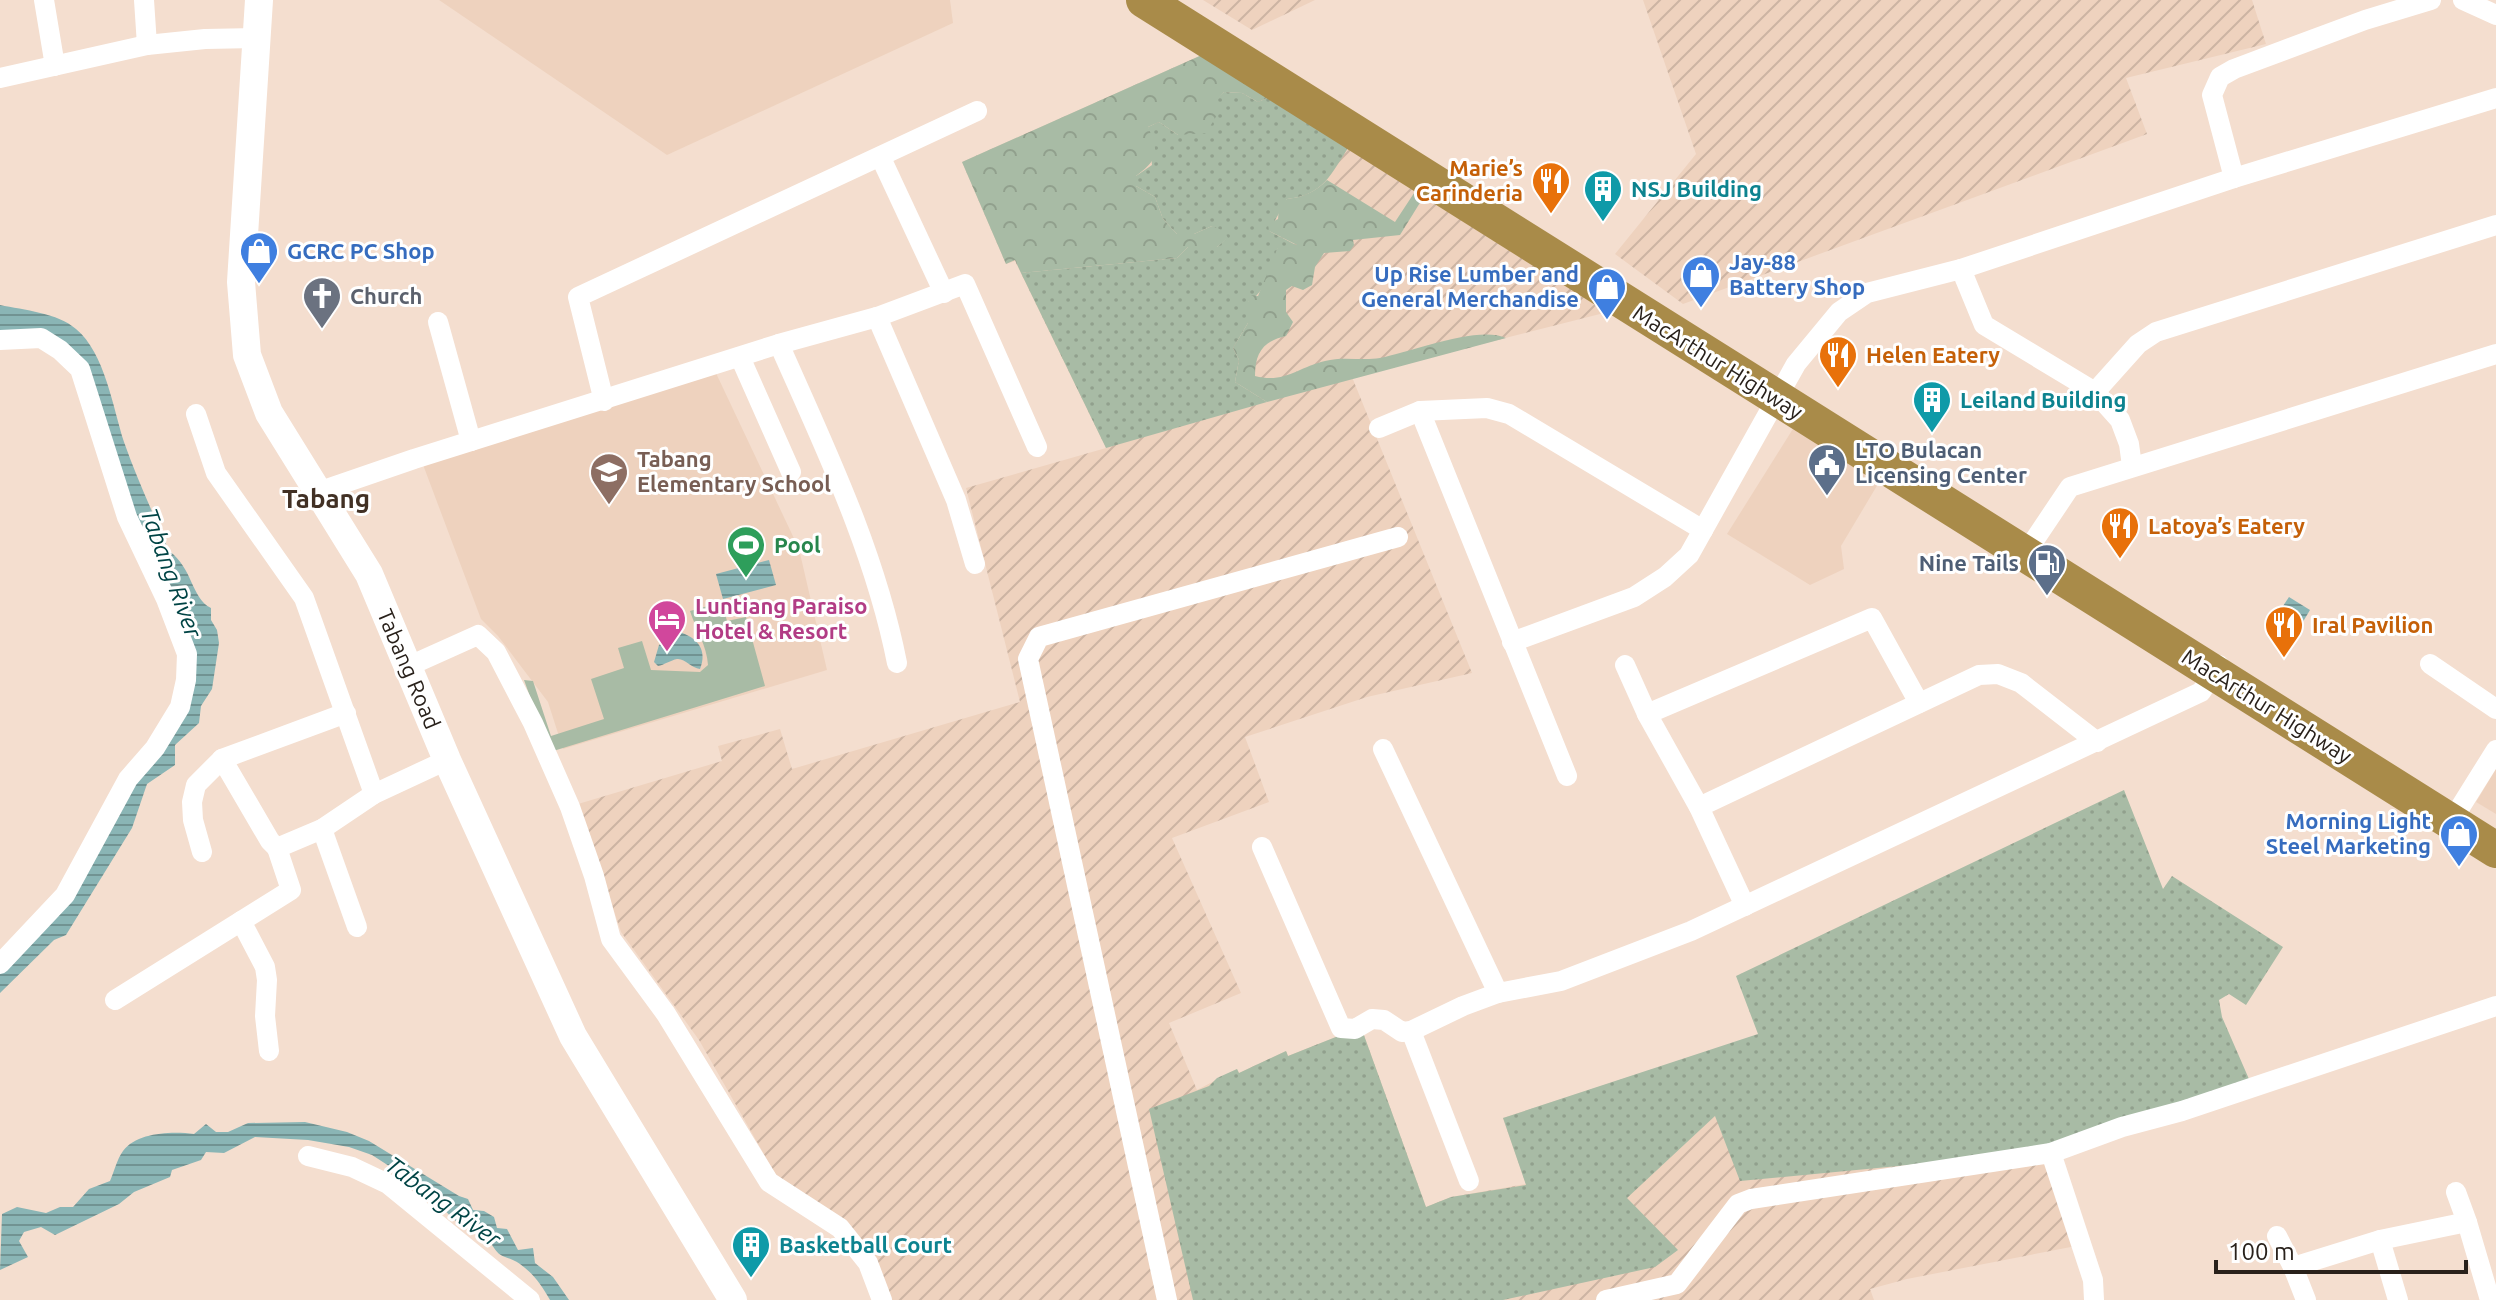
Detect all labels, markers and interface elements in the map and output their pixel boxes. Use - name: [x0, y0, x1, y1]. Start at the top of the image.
- place label: Marie’s Carinderia: [1416, 155, 1523, 205]
- restaurant icon: Marie’s Carinderia: [1530, 160, 1572, 215]
- building icon: NSJ Building: [1582, 168, 1624, 223]
- place label: NSJ Building: [1631, 176, 1762, 201]
- shop icon: GCRC PC Shop: [238, 230, 280, 285]
- place label: GCRC PC Shop: [287, 238, 435, 263]
- place label: Jay-88 Battery Shop: [1729, 249, 1865, 299]
- shop icon: Jay-88 Battery Shop: [1680, 254, 1722, 309]
- place label: Up Rise Lumber and General Merchandise: [1361, 261, 1579, 311]
- shop icon: Up Rise Lumber and General Merchandise: [1586, 266, 1628, 321]
- church icon: Church: [301, 275, 343, 330]
- place label: Church: [350, 283, 422, 308]
- street label: MacArthur Highway: [1629, 299, 1808, 424]
- restaurant icon: Helen Eatery: [1817, 334, 1859, 389]
- place label: Helen Eatery: [1866, 342, 2000, 367]
- building icon: Leiland Building: [1911, 379, 1953, 434]
- place label: Leiland Building: [1960, 387, 2126, 412]
- place label: LTO Bulacan Licensing Center: [1855, 437, 2027, 487]
- public building icon: LTO Bulacan Licensing Center: [1806, 442, 1848, 497]
- place label: Tabang Elementary School: [637, 446, 831, 496]
- school or university icon: Tabang Elementary School: [588, 451, 630, 506]
- district label: Tabang: [282, 484, 370, 513]
- water label: Tabang River: [136, 504, 208, 642]
- restaurant icon: Latoya’s Eatery: [2099, 505, 2141, 560]
- place label: Latoya’s Eatery: [2148, 513, 2305, 538]
- sports icon: Pool: [725, 524, 767, 579]
- place label: Pool: [774, 532, 821, 557]
- fuel station icon: Nine Tails: [2026, 542, 2068, 597]
- place label: Nine Tails: [1919, 550, 2019, 575]
- place label: Luntiang Paraiso Hotel & Resort: [695, 593, 867, 643]
- hotel icon: Luntiang Paraiso Hotel & Resort: [646, 598, 688, 653]
- restaurant icon: Iral Pavilion: [2263, 604, 2305, 659]
- street label: Tabang Road: [373, 605, 446, 733]
- place label: Iral Pavilion: [2312, 612, 2433, 637]
- street label: MacArthur Highway: [2178, 643, 2357, 768]
- place label: Morning Light Steel Marketing: [2266, 808, 2431, 858]
- shop icon: Morning Light Steel Marketing: [2438, 813, 2480, 868]
- water label: Tabang River: [380, 1151, 507, 1253]
- building icon: Basketball Court: [730, 1224, 772, 1279]
- scale bar: [2216, 1224, 2466, 1274]
- place label: Basketball Court: [779, 1232, 952, 1257]
- text: 100 m: [2228, 1238, 2295, 1265]

